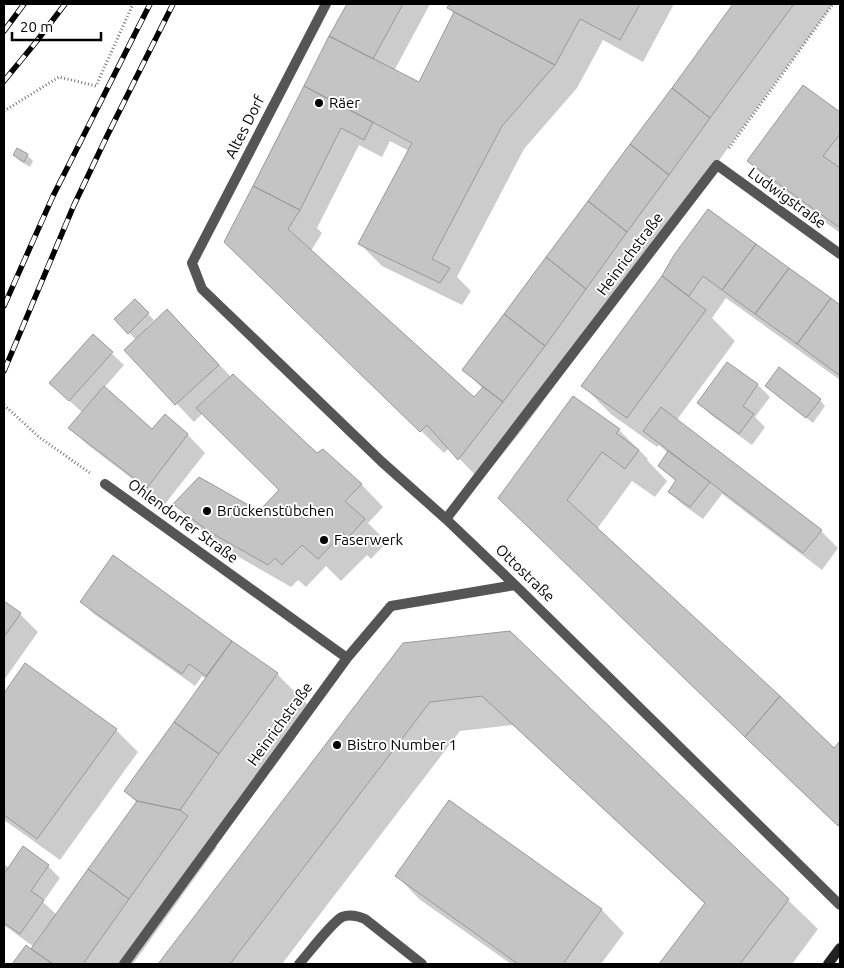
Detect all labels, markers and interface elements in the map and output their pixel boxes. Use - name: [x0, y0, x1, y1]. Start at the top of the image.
- scale bar: [12, 10, 101, 42]
- text: 20 m: [20, 18, 53, 35]
- street label: Altes Dorf: [221, 92, 268, 161]
- place label: Räer: [329, 94, 360, 111]
- marker: Räer: [313, 97, 325, 109]
- street label: Ludwigstraße: [745, 164, 830, 232]
- street label: Heinrichstraße: [593, 209, 666, 298]
- street label: Ohlendorfer Straße: [125, 475, 242, 566]
- place label: Brückenstübchen: [217, 502, 334, 519]
- marker: Brückenstübchen: [201, 505, 213, 517]
- place label: Faserwerk: [334, 531, 403, 548]
- marker: Faserwerk: [318, 534, 330, 546]
- street label: Ottostraße: [492, 540, 558, 605]
- street label: Heinrichstraße: [244, 679, 316, 769]
- place label: Bistro Number 1: [347, 736, 457, 753]
- marker: Bistro Number 1: [331, 739, 343, 751]

